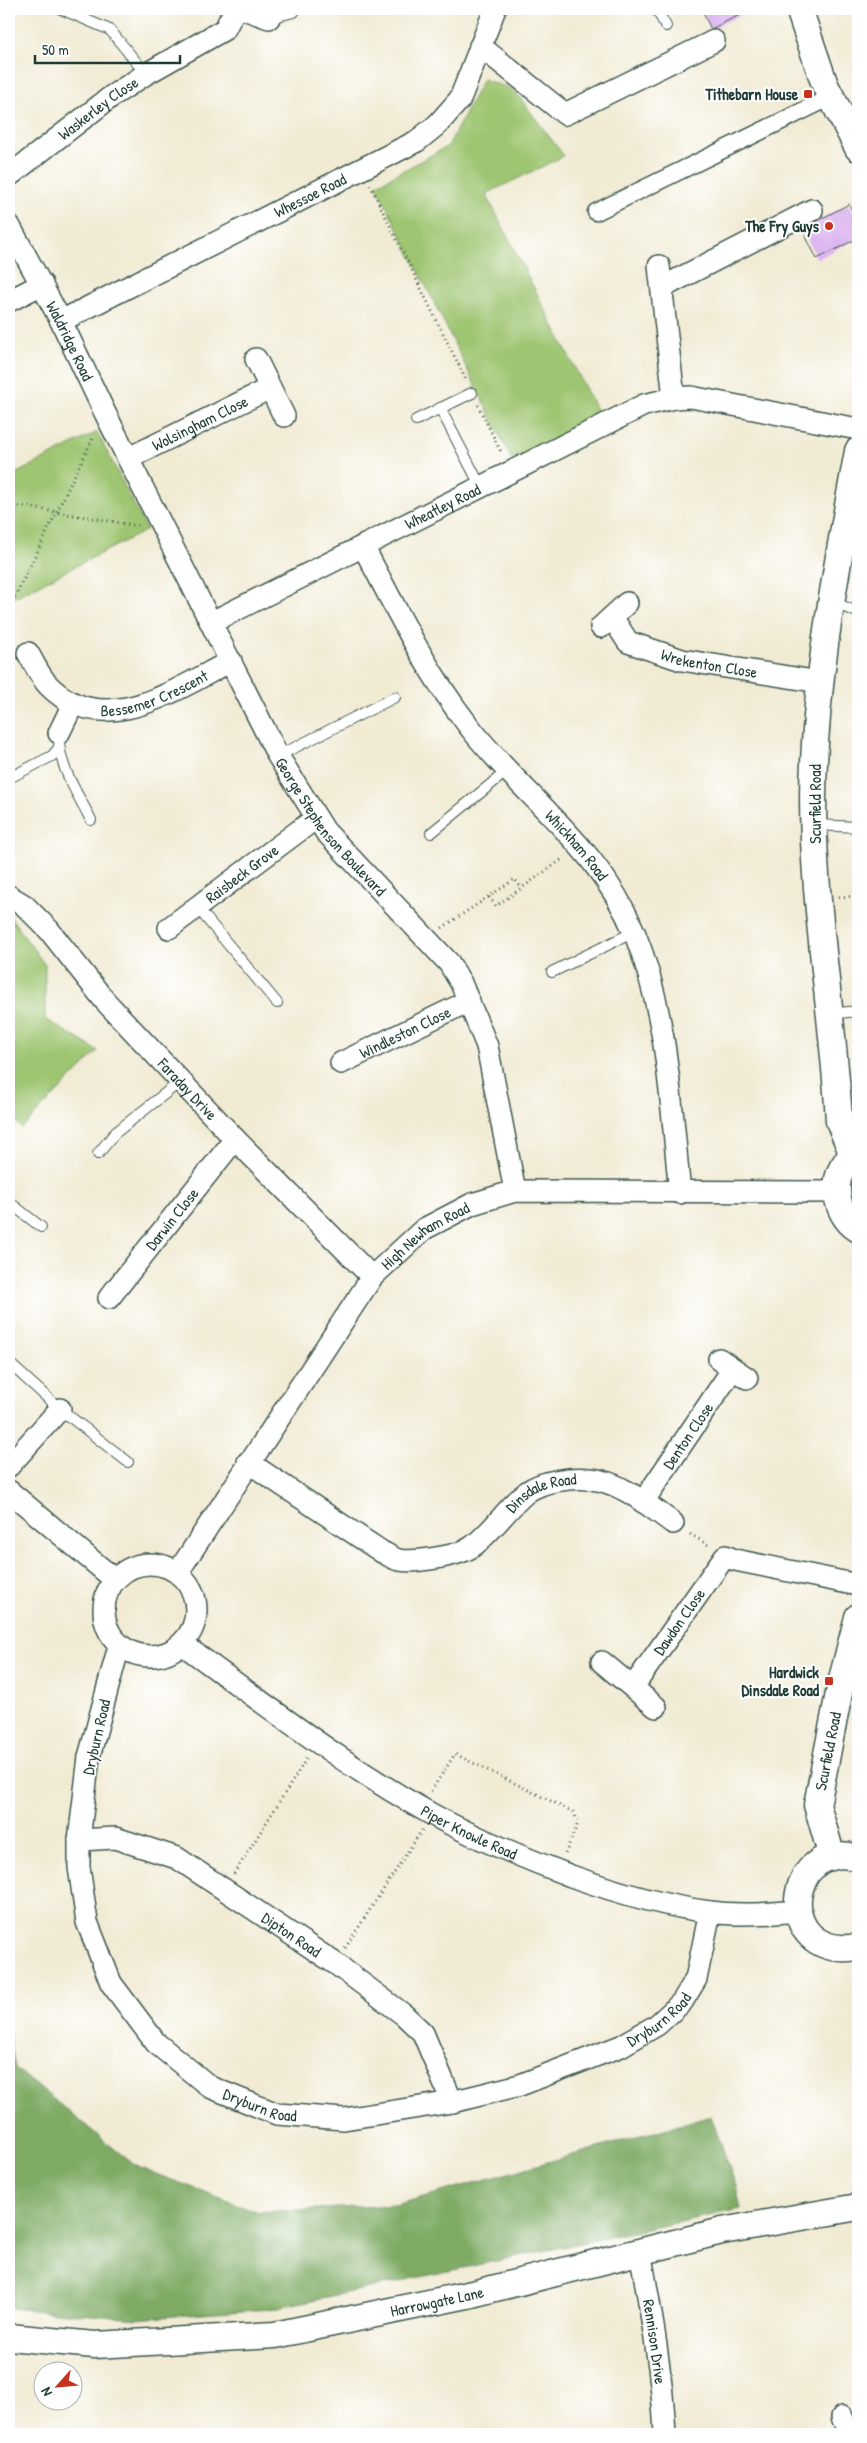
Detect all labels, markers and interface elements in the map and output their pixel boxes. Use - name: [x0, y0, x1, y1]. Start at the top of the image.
- scale bar: [35, 32, 180, 64]
- text: 50 m: [42, 39, 69, 60]
- street label: Waskerley Close: [53, 71, 143, 145]
- place label: Tithebarn House: [705, 83, 799, 105]
- marker: Tithebarn House: [802, 88, 814, 100]
- street label: Whessoe Road: [270, 168, 350, 223]
- place label: The Fry Guys: [744, 215, 820, 238]
- marker: The Fry Guys: [823, 220, 835, 232]
- street label: Waldridge Road: [41, 297, 99, 384]
- street label: Wolsingham Close: [148, 390, 252, 456]
- street label: Wheatley Road: [401, 478, 484, 534]
- street label: Wrekenton Close: [658, 643, 760, 683]
- street label: Bessemer Crescent: [100, 664, 212, 721]
- street label: George Stephenson Boulevard: [270, 753, 392, 901]
- street label: Scurfield Road: [804, 764, 826, 844]
- street label: Whickham Road: [540, 805, 614, 885]
- street label: Raisbeck Grove: [201, 839, 283, 908]
- street label: Windleston Close: [356, 1000, 455, 1063]
- street label: Faraday Drive: [152, 1052, 223, 1125]
- street label: Darwin Close: [140, 1183, 204, 1255]
- street label: High Newham Road: [376, 1196, 473, 1275]
- street label: Denton Close: [657, 1397, 718, 1473]
- street label: Dinsdale Road: [500, 1468, 577, 1517]
- street label: Dawdon Close: [648, 1583, 710, 1659]
- place label: Hardwick Dinsdale Road: [741, 1661, 820, 1701]
- marker: Hardwick Dinsdale Road: [823, 1675, 835, 1687]
- street label: Dryburn Road: [77, 1697, 115, 1777]
- street label: Scurfield Road: [809, 1710, 846, 1792]
- street label: Piper Knowle Road: [417, 1799, 521, 1865]
- street label: Dipton Road: [258, 1907, 326, 1962]
- street label: Dryburn Road: [622, 1988, 696, 2051]
- street label: Dryburn Road: [220, 2082, 298, 2126]
- street label: Harrowgate Lane: [388, 2280, 486, 2322]
- street label: Rennison Drive: [638, 2298, 672, 2386]
- north arrow: [32, 2360, 82, 2410]
- text: N: [36, 2384, 56, 2400]

